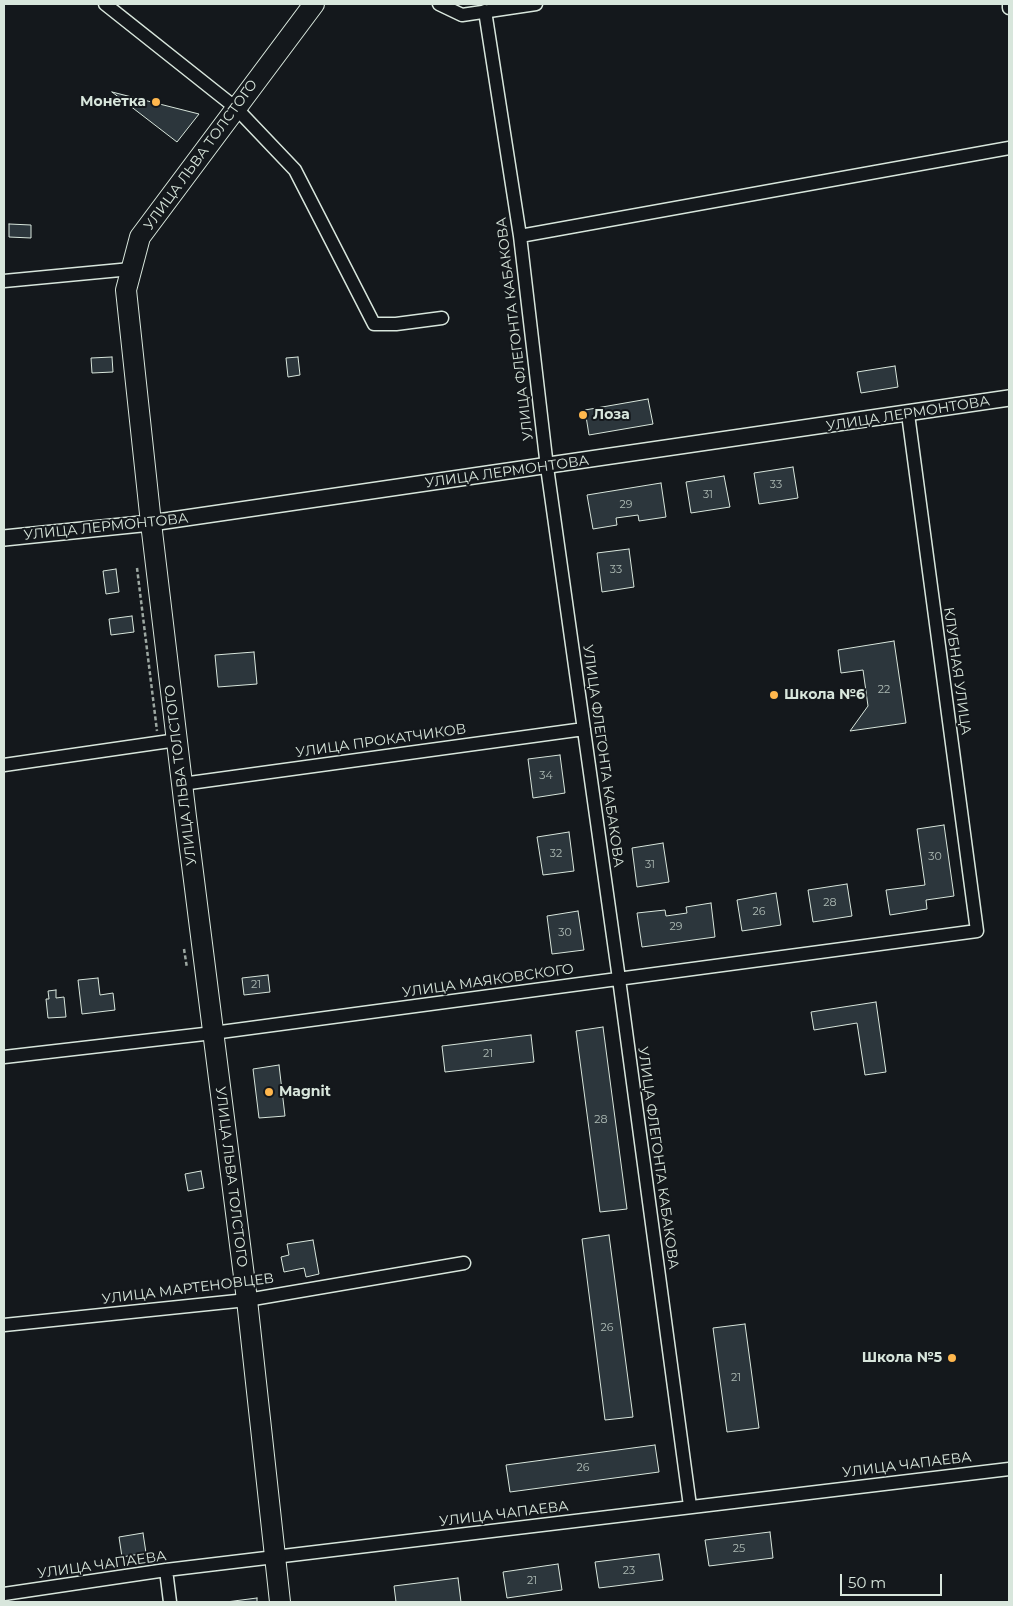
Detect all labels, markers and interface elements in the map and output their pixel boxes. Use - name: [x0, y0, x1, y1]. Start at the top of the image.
- street label: УЛИЦА ЛЬВА ТОЛСТОГО: [141, 76, 261, 234]
- place label: Монетка: [80, 94, 146, 110]
- marker: Монетка: [150, 96, 162, 108]
- street label: УЛИЦА ФЛЕГОНТА КАБАКОВА: [493, 216, 537, 442]
- street label: УЛИЦА ЛЕРМОНТОВА: [825, 393, 991, 435]
- place label: Лоза: [593, 407, 630, 423]
- marker: Лоза: [577, 409, 589, 421]
- street label: УЛИЦА ЛЕРМОНТОВА: [424, 452, 590, 492]
- house number: 33: [770, 478, 782, 492]
- house number: 31: [703, 488, 713, 502]
- house number: 29: [620, 498, 632, 512]
- street label: УЛИЦА ЛЕРМОНТОВА: [23, 510, 189, 544]
- house number: 33: [610, 563, 622, 577]
- street label: КЛУБНАЯ УЛИЦА: [940, 606, 974, 736]
- street label: УЛИЦА ФЛЕГОНТА КАБАКОВА: [579, 644, 627, 868]
- house number: 22: [878, 683, 890, 697]
- street label: УЛИЦА ЛЬВА ТОЛСТОГО: [162, 684, 200, 866]
- place label: Школа №6: [784, 687, 865, 703]
- marker: Школа №6: [768, 689, 780, 701]
- street label: УЛИЦА ПРОКАТЧИКОВ: [295, 721, 467, 761]
- house number: 34: [539, 769, 553, 783]
- house number: 32: [550, 847, 562, 861]
- house number: 30: [928, 850, 942, 864]
- house number: 31: [645, 858, 655, 872]
- house number: 28: [823, 896, 837, 910]
- house number: 26: [753, 905, 765, 919]
- house number: 29: [670, 920, 682, 934]
- house number: 30: [558, 926, 572, 940]
- street label: УЛИЦА МАЯКОВСКОГО: [401, 961, 575, 1001]
- house number: 21: [251, 978, 261, 992]
- street label: УЛИЦА ФЛЕГОНТА КАБАКОВА: [634, 1046, 682, 1270]
- house number: 21: [483, 1047, 493, 1061]
- place label: Magnit: [279, 1084, 331, 1100]
- street label: УЛИЦА ЛЬВА ТОЛСТОГО: [212, 1086, 250, 1268]
- marker: Magnit: [263, 1086, 275, 1098]
- house number: 28: [594, 1113, 608, 1127]
- street label: УЛИЦА МАРТЕНОВЦЕВ: [101, 1270, 275, 1308]
- house number: 26: [601, 1321, 613, 1335]
- place label: Школа №5: [862, 1350, 942, 1366]
- marker: Школа №5: [946, 1352, 958, 1364]
- house number: 21: [731, 1371, 741, 1385]
- street label: УЛИЦА ЧАПАЕВА: [842, 1449, 972, 1481]
- house number: 26: [577, 1461, 589, 1475]
- street label: УЛИЦА ЧАПАЕВА: [439, 1498, 569, 1530]
- house number: 25: [733, 1542, 745, 1556]
- street label: УЛИЦА ЧАПАЕВА: [37, 1548, 167, 1582]
- house number: 23: [623, 1564, 635, 1578]
- scale bar: [843, 1564, 946, 1596]
- text: 50 m: [848, 1573, 886, 1592]
- house number: 21: [527, 1574, 537, 1588]

